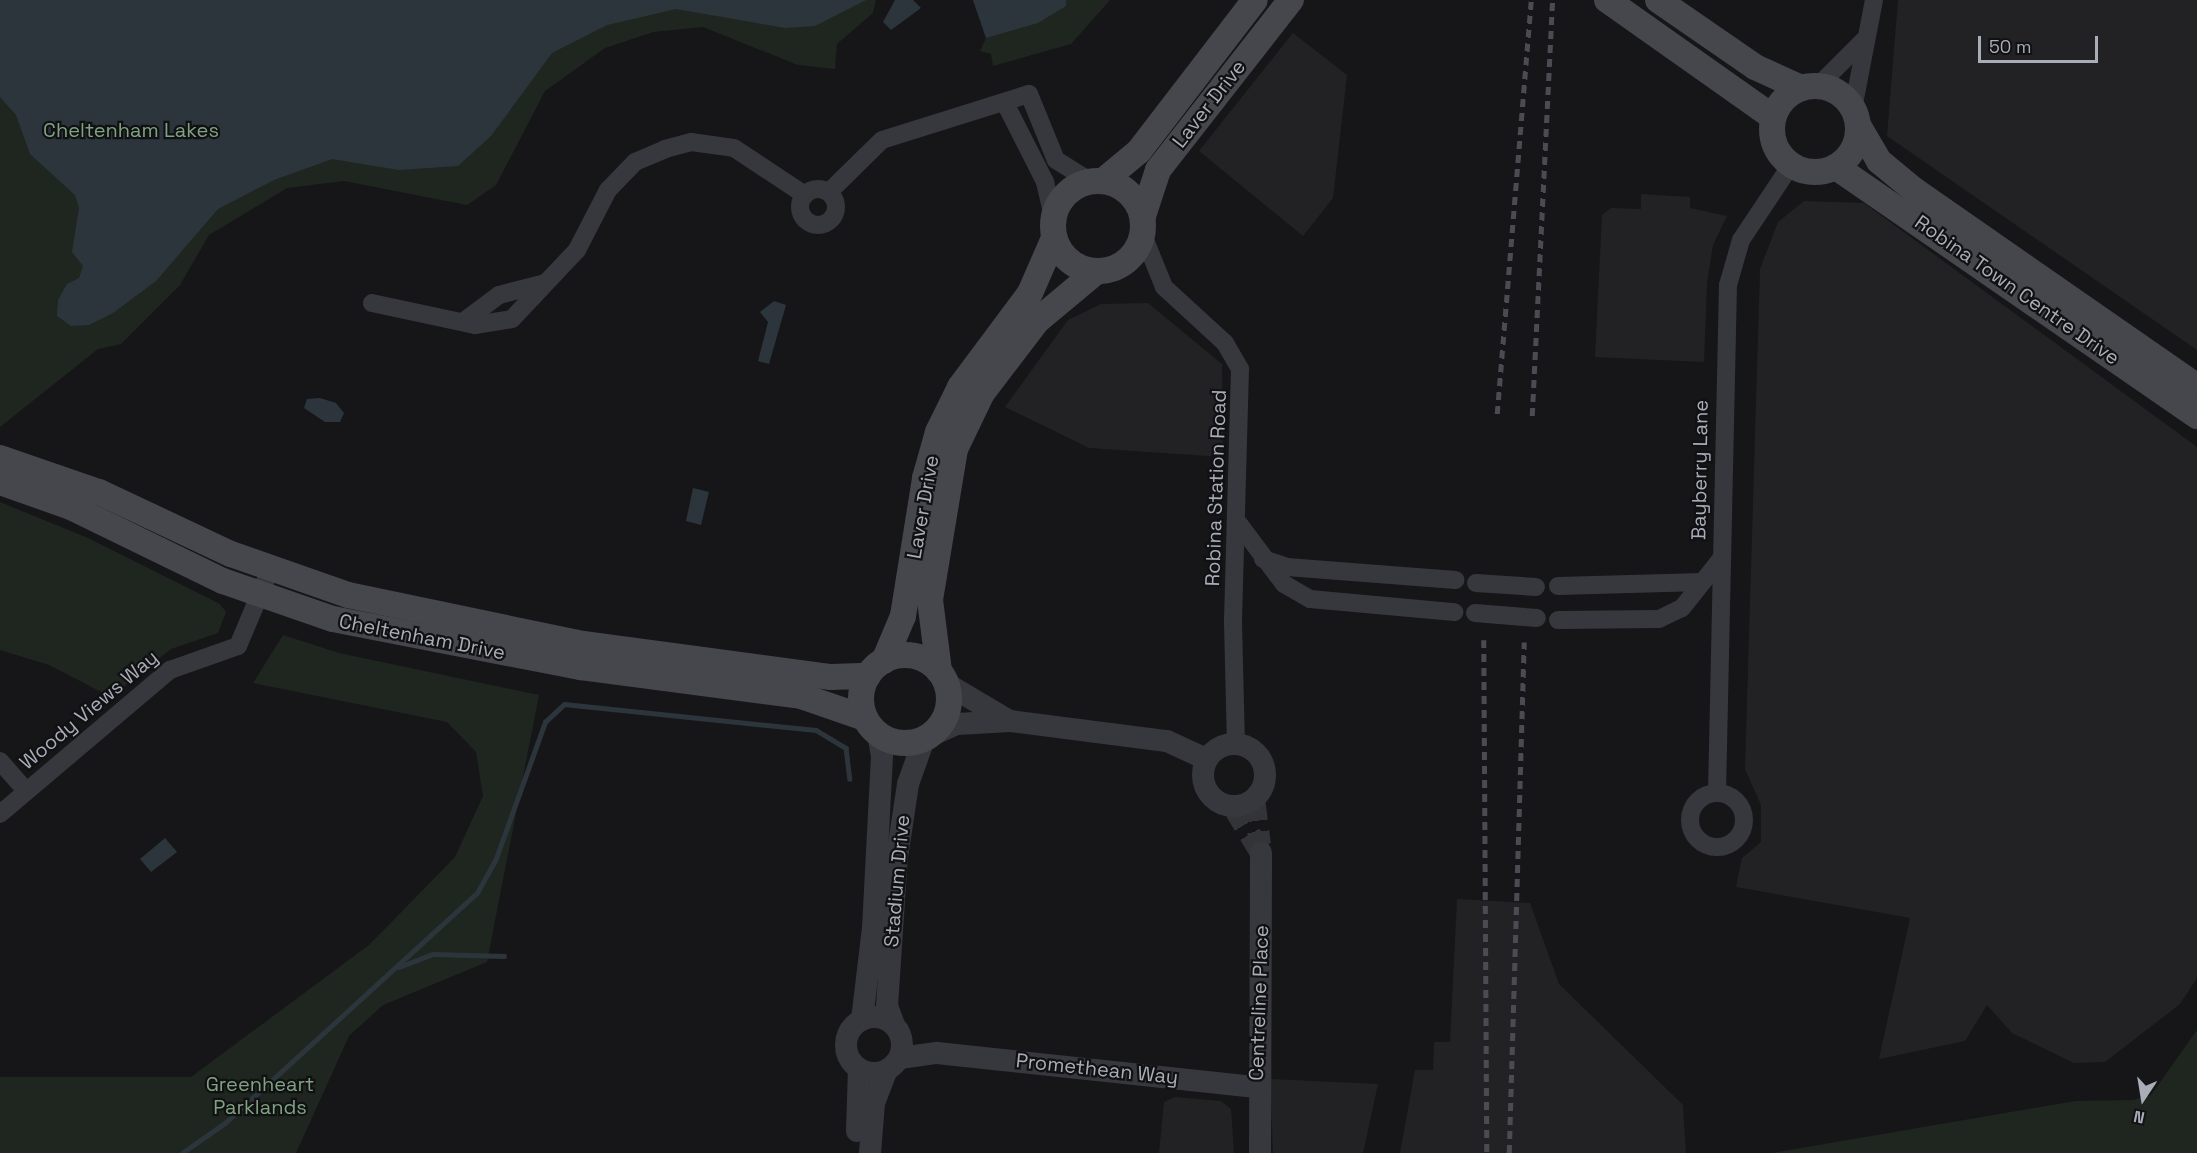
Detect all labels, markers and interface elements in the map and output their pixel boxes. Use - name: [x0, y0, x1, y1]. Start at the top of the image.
- scale bar: [1981, 24, 2101, 62]
- text: 50 m: [1989, 35, 2031, 58]
- street label: Laver Drive: [1167, 55, 1251, 153]
- park label: Cheltenham Lakes: [43, 118, 219, 142]
- street label: Robina Town Centre Drive: [1910, 210, 2124, 370]
- street label: Robina Station Road: [1201, 389, 1231, 587]
- street label: Bayberry Lane: [1687, 400, 1713, 540]
- street label: Laver Drive: [902, 453, 944, 561]
- street label: Cheltenham Drive: [337, 609, 507, 665]
- street label: Woody Views Way: [15, 645, 163, 775]
- street label: Stadium Drive: [879, 814, 915, 948]
- street label: Centreline Place: [1244, 925, 1274, 1081]
- street label: Promethean Way: [1015, 1049, 1179, 1089]
- north arrow: [2113, 1069, 2173, 1129]
- park label: Greenheart Parklands: [206, 1072, 314, 1119]
- text: N: [2132, 1106, 2147, 1128]

